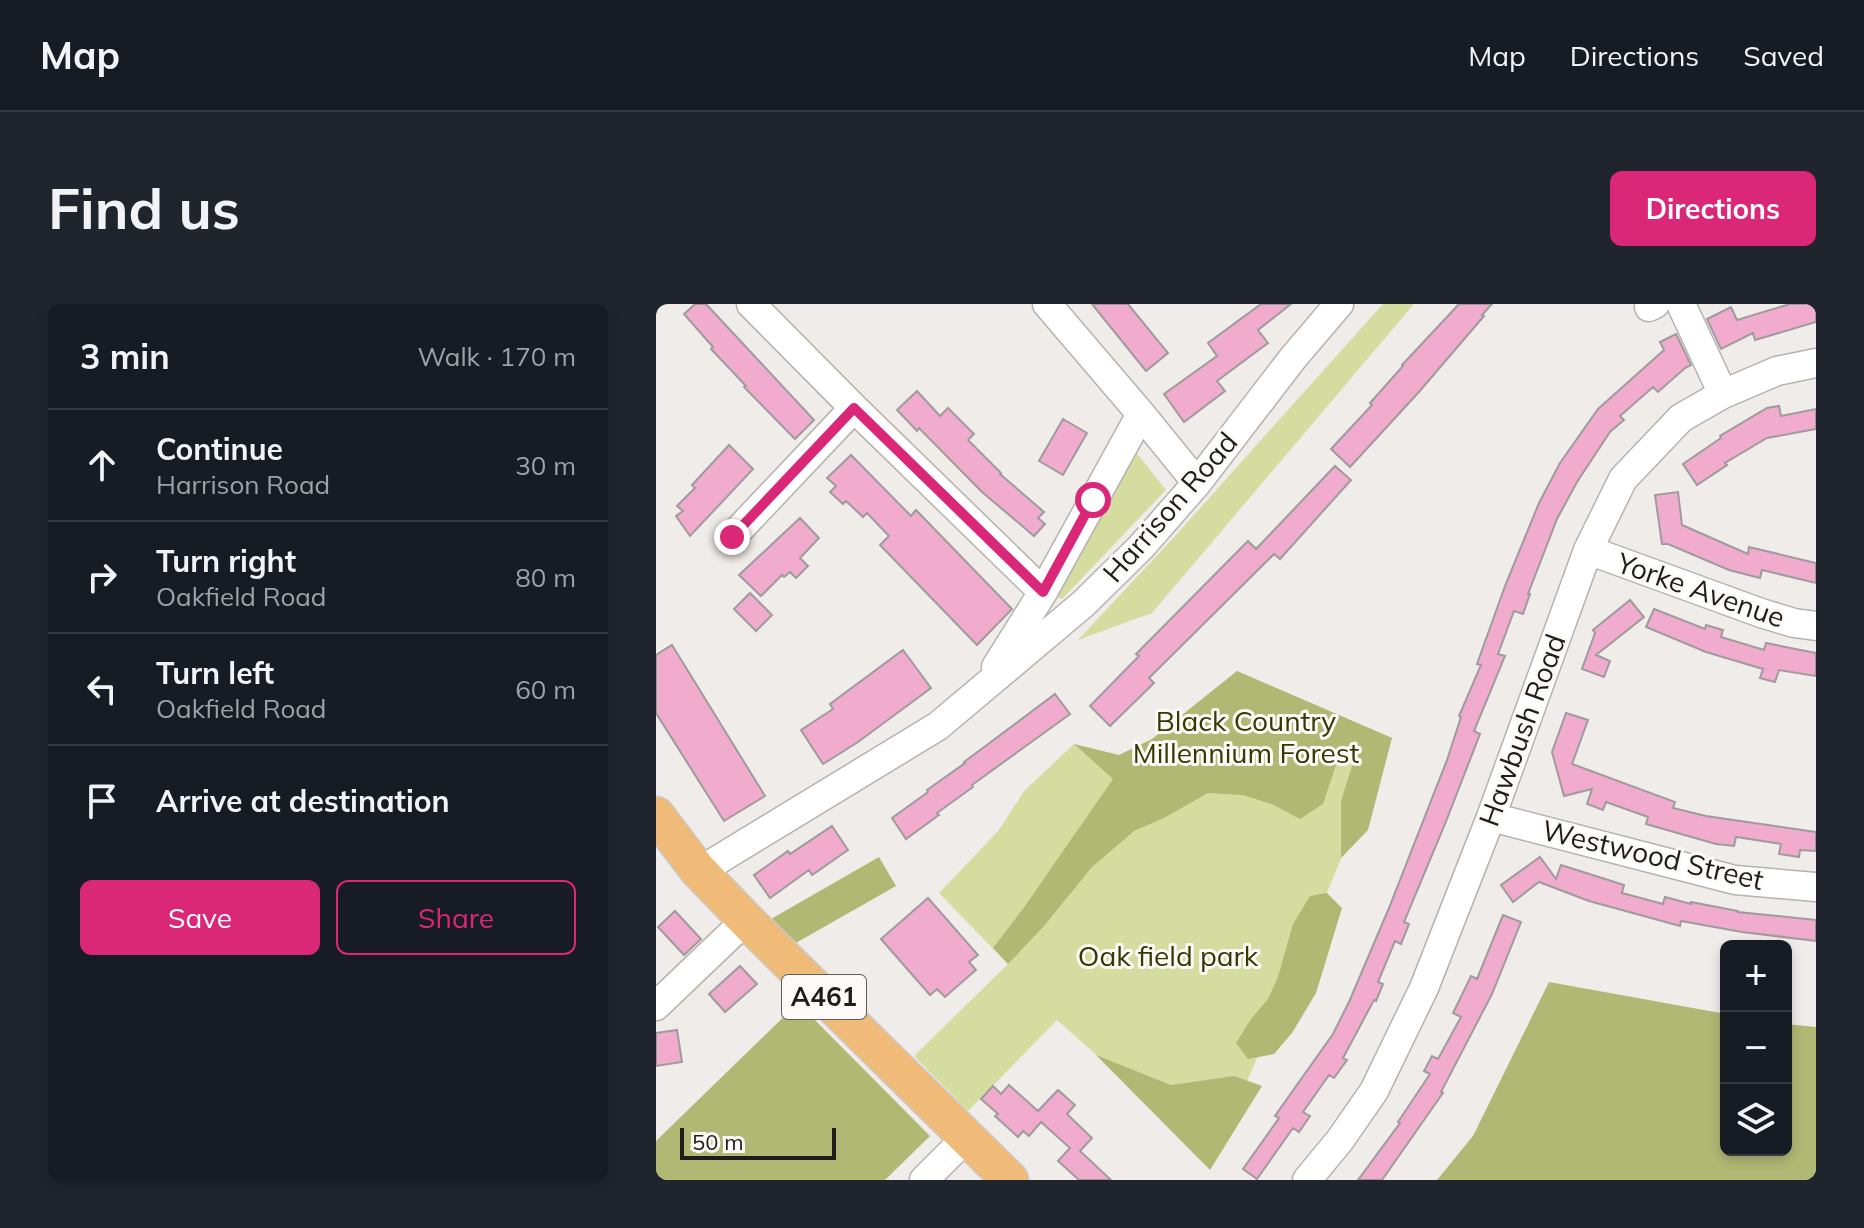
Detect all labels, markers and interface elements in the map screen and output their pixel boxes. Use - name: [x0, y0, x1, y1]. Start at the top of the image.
- text: Map: [40, 31, 120, 79]
- text: Map: [1468, 38, 1526, 73]
- text: Directions: [1570, 38, 1699, 73]
- text: Saved: [1743, 38, 1824, 73]
- button: Directions: [1610, 171, 1816, 246]
- text: Find us: [48, 173, 240, 243]
- text: 3 min: [80, 335, 170, 378]
- text: Walk · 170 m: [417, 340, 576, 373]
- street label: Harrison Road: [1095, 424, 1244, 589]
- text: Continue: [156, 430, 283, 468]
- icon: ahead: [80, 443, 124, 487]
- text: 30 m: [515, 449, 576, 482]
- text: Harrison Road: [156, 468, 330, 501]
- route start: [1075, 482, 1111, 518]
- route end: [714, 519, 750, 555]
- text: Turn right: [156, 542, 296, 580]
- street label: Yorke Avenue: [1612, 544, 1790, 635]
- icon: right: [80, 555, 124, 599]
- text: 80 m: [515, 561, 576, 594]
- text: Oakfield Road: [156, 580, 326, 613]
- street label: Hawbush Road: [1471, 629, 1572, 831]
- text: Turn left: [156, 654, 274, 692]
- icon: left: [80, 667, 124, 711]
- text: 60 m: [515, 673, 576, 706]
- text: Oakfield Road: [156, 692, 326, 725]
- park label: Black Country Millennium Forest: [1133, 703, 1360, 770]
- icon: arrive: [80, 779, 124, 823]
- text: Arrive at destination: [156, 782, 450, 820]
- street label: Westwood Street: [1539, 812, 1767, 897]
- button: Save: [80, 880, 320, 955]
- button: Share: [336, 880, 576, 955]
- park label: Oak field park: [1078, 938, 1259, 973]
- map controls: [1720, 940, 1792, 1156]
- button: +: [1720, 940, 1792, 1012]
- road number: A461: [782, 975, 866, 1019]
- button: −: [1720, 1012, 1792, 1084]
- button: layers: [1720, 1084, 1792, 1156]
- scale bar: [680, 1124, 836, 1160]
- text: 50 m: [692, 1128, 743, 1156]

